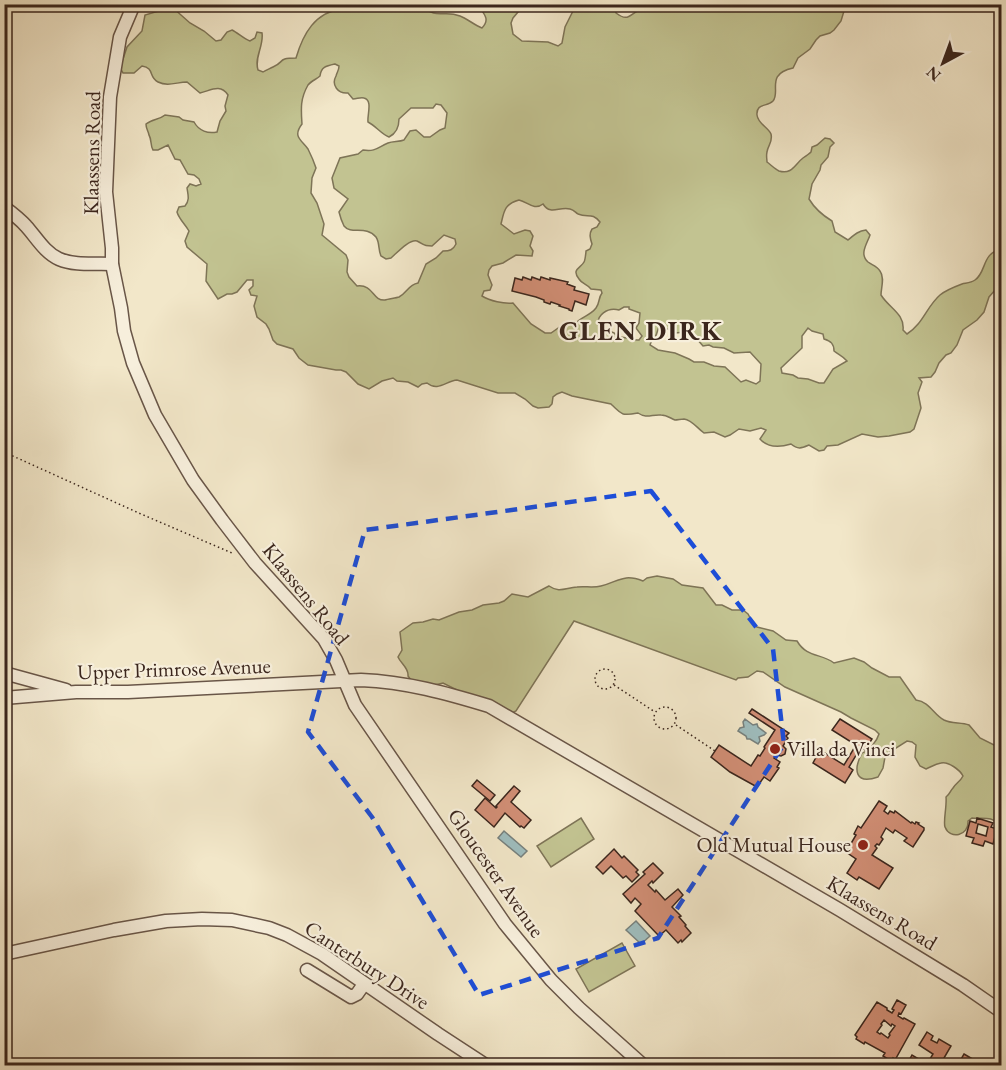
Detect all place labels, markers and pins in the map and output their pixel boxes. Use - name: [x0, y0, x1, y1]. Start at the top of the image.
- place label: Villa da Vinci: [787, 735, 895, 762]
- marker: Villa da Vinci: [768, 742, 782, 756]
- place label: Old Mutual House: [696, 831, 851, 858]
- marker: Old Mutual House: [856, 838, 870, 852]

